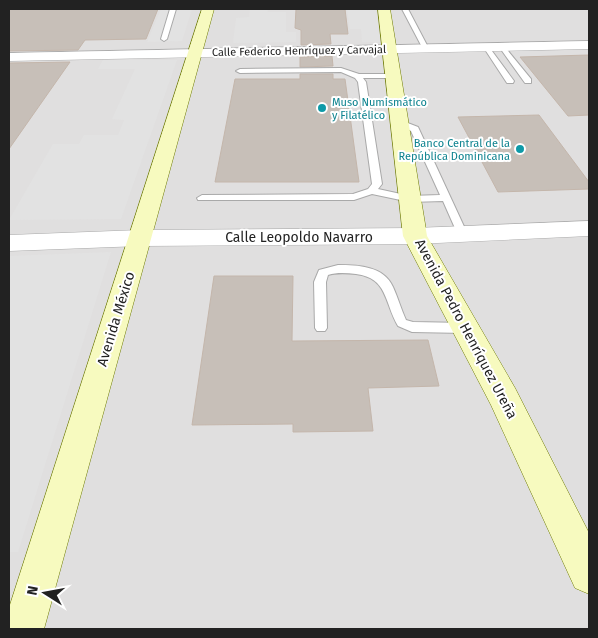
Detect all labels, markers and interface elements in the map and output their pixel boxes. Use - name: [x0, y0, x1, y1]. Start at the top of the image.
- street label: Calle Federico Henríquez y Carvajal: [212, 43, 386, 59]
- place label: Muso Numismático y Filatélico: [332, 96, 427, 122]
- marker: Muso Numismático y Filatélico: [316, 102, 328, 114]
- place label: Banco Central de la República Dominicana: [399, 137, 510, 163]
- marker: Banco Central de la República Dominicana: [514, 143, 526, 155]
- street label: Calle Leopoldo Navarro: [225, 229, 373, 246]
- street label: Avenida Pedro Henríquez Ureña: [411, 236, 521, 422]
- street label: Avenida México: [94, 270, 138, 368]
- north arrow: [20, 568, 70, 618]
- text: N: [23, 584, 42, 597]

